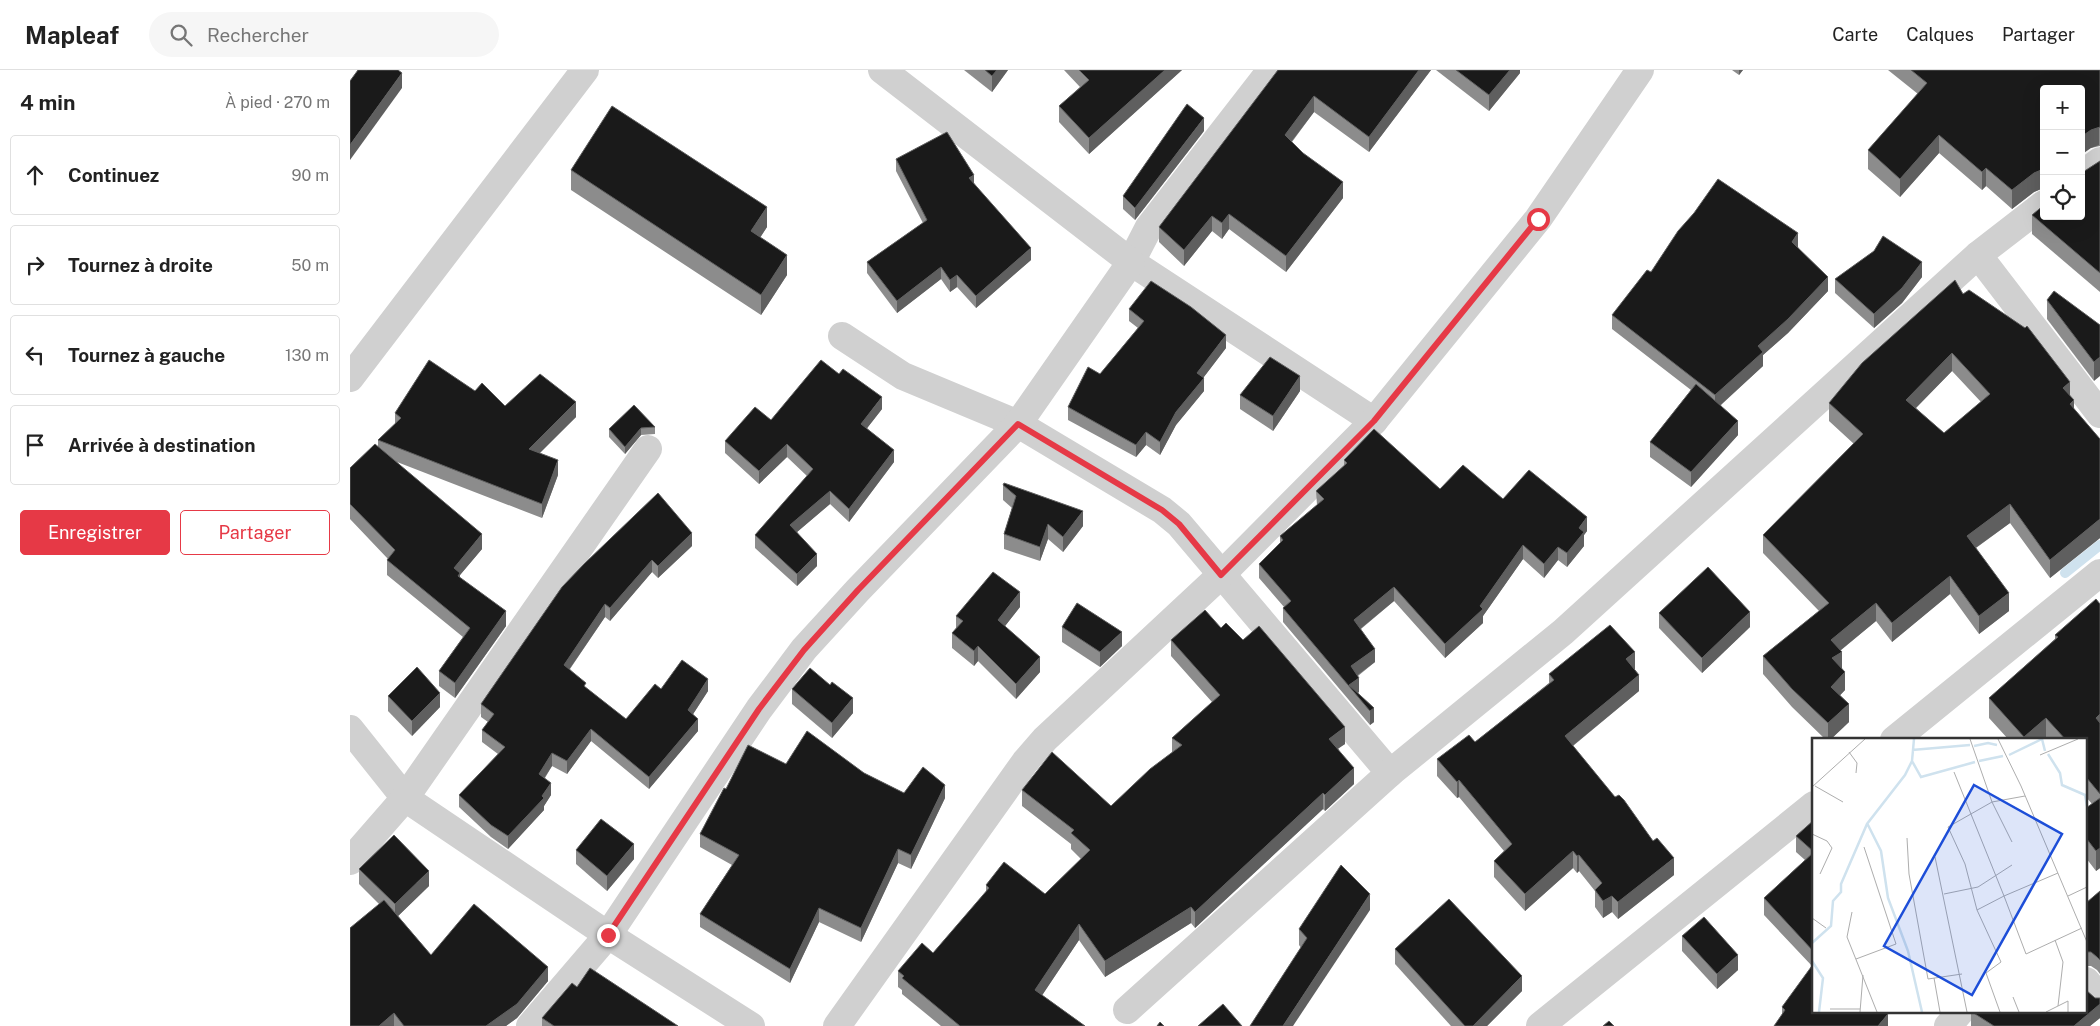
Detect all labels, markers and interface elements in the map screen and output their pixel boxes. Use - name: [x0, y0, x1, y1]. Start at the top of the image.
- search box: [149, 12, 499, 57]
- text: Mapleaf: [25, 21, 119, 49]
- icon: search: [167, 21, 195, 49]
- text: Rechercher: [207, 24, 309, 46]
- text: Carte: [1832, 24, 1878, 45]
- text: Calques: [1906, 24, 1974, 45]
- text: Partager: [2002, 24, 2075, 45]
- map controls: [2040, 85, 2085, 220]
- button: +: [2040, 85, 2085, 130]
- text: 4 min: [20, 90, 75, 115]
- text: À pied · 270 m: [225, 93, 330, 112]
- button: −: [2040, 130, 2085, 175]
- icon: ahead: [21, 161, 49, 189]
- text: Continuez: [68, 164, 159, 186]
- text: 90 m: [292, 166, 329, 185]
- button: locate: [2040, 175, 2085, 220]
- route start: [1527, 208, 1550, 231]
- icon: right: [21, 251, 49, 279]
- text: Tournez à droite: [68, 254, 213, 276]
- text: 50 m: [291, 256, 329, 275]
- icon: left: [21, 341, 49, 369]
- text: Tournez à gauche: [68, 344, 225, 366]
- text: 130 m: [285, 346, 329, 365]
- icon: arrive: [21, 431, 49, 459]
- text: Arrivée à destination: [68, 434, 256, 456]
- button: Enregistrer: [20, 510, 170, 555]
- button: Partager: [180, 510, 330, 555]
- inset map: [1812, 738, 2088, 1014]
- route end: [597, 924, 620, 947]

